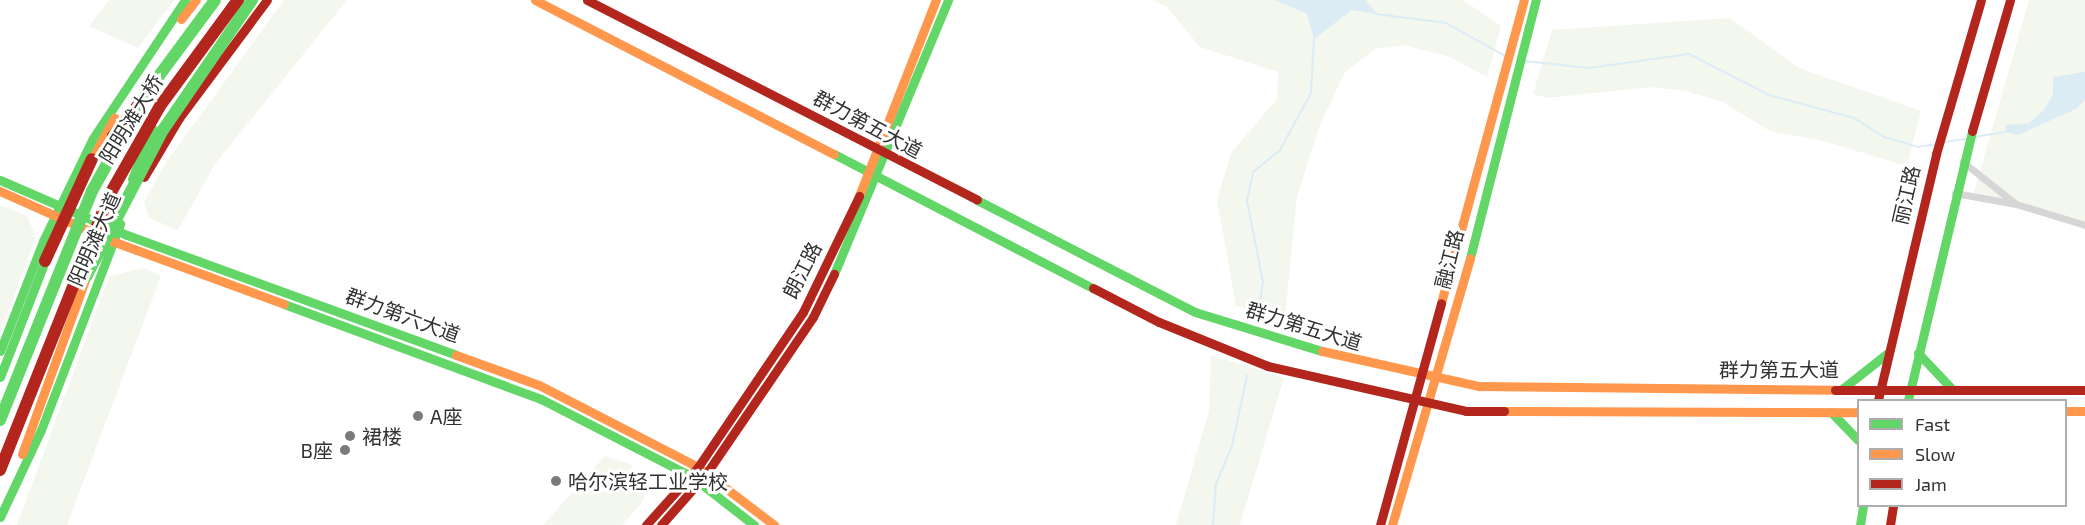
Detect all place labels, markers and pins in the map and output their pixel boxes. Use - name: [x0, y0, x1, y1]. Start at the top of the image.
- place label: A座: [430, 404, 462, 428]
- marker: A座: [411, 409, 425, 423]
- place label: 裙楼: [362, 424, 402, 448]
- marker: 裙楼: [343, 429, 357, 443]
- place label: B座: [301, 438, 333, 462]
- marker: B座: [338, 443, 352, 457]
- place label: 哈尔滨轻工业学校: [568, 469, 728, 493]
- marker: 哈尔滨轻工业学校: [549, 474, 563, 488]

